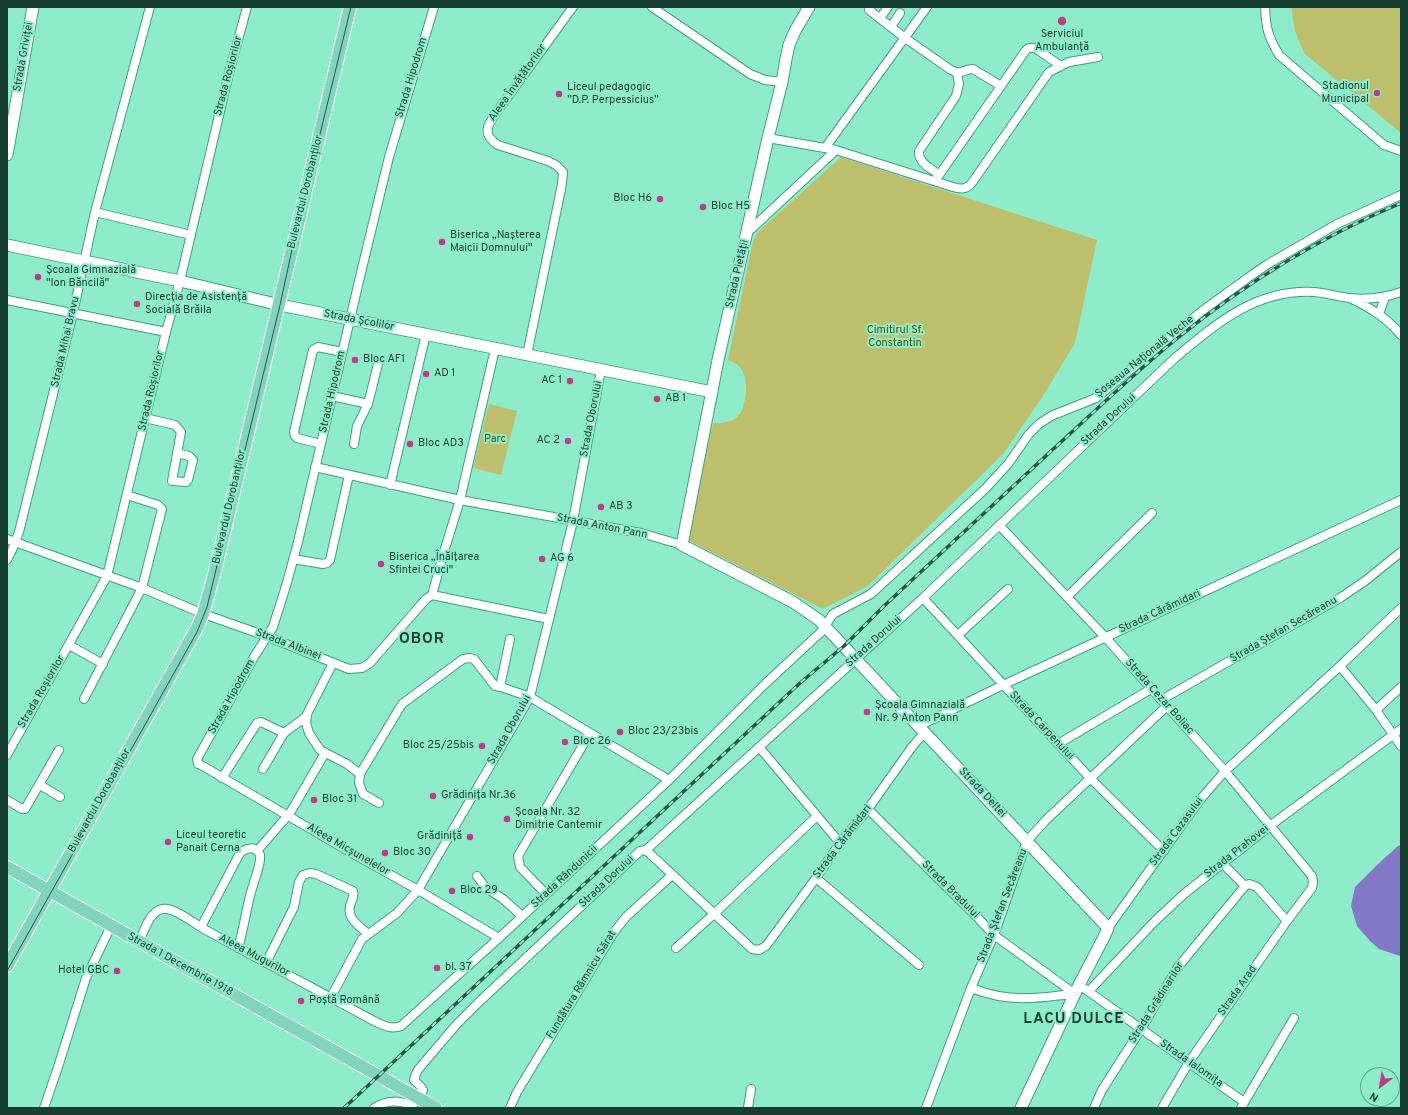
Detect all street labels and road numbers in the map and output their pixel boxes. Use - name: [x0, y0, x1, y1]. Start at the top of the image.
- street label: Strada Griviței: [11, 21, 37, 93]
- street label: Strada Roșiorilor: [212, 35, 246, 117]
- street label: Strada Hipodrom: [393, 36, 431, 120]
- street label: Aleea Învățătorilor: [486, 42, 550, 124]
- street label: Bulevardul Dorobanților: [285, 134, 327, 250]
- street label: Strada Pietății: [724, 239, 752, 309]
- street label: Strada Mihai Bravu: [49, 295, 83, 389]
- street label: Strada Școlilor: [323, 308, 395, 334]
- street label: Șoseaua Națională Veche: [1093, 313, 1197, 401]
- street label: Strada Roșiorilor: [136, 350, 168, 432]
- street label: Strada Hipodrom: [317, 350, 349, 434]
- street label: Strada Oborului: [578, 380, 606, 458]
- street label: Strada Dorului: [1079, 391, 1139, 449]
- street label: Bulevardul Dorobanților: [210, 448, 250, 566]
- street label: Strada Anton Pann: [555, 512, 649, 542]
- street label: Strada Cărămidari: [1117, 587, 1203, 637]
- street label: Strada Ștefan Secăreanu: [1228, 594, 1340, 666]
- street label: Strada Dorului: [843, 614, 905, 670]
- street label: Strada Albinei: [253, 626, 323, 664]
- street label: Strada Roșiorilor: [16, 653, 68, 731]
- street label: Strada Hipodrom: [206, 657, 258, 737]
- street label: Strada Cezar Boliac: [1122, 657, 1196, 737]
- street label: Strada Carpenului: [1006, 689, 1076, 763]
- street label: Strada Oborului: [485, 693, 535, 767]
- street label: Bulevardul Dorobanților: [66, 747, 134, 855]
- street label: Strada Deltei: [955, 765, 1009, 821]
- street label: Strada Cazasului: [1148, 795, 1206, 869]
- street label: Strada Cărămidari: [811, 803, 875, 881]
- street label: Aleea Micșunelelor: [304, 821, 392, 879]
- street label: Strada Prahovei: [1202, 823, 1272, 881]
- street label: Strada Rândunicii: [529, 843, 601, 911]
- street label: Strada Ștefan Secăreanu: [975, 847, 1031, 965]
- street label: Strada Dorului: [577, 853, 637, 911]
- street label: Strada Bradului: [918, 858, 982, 922]
- street label: Fundătura Râmnicu Sărat: [544, 928, 620, 1042]
- street label: Strada 1 Decembrie 1918: [125, 930, 235, 1000]
- street label: Aleea Mugurilor: [216, 932, 292, 980]
- street label: Strada Grădinarilor: [1127, 960, 1187, 1046]
- street label: Strada Arad: [1216, 963, 1260, 1019]
- street label: Strada Ialomița: [1157, 1037, 1225, 1091]

